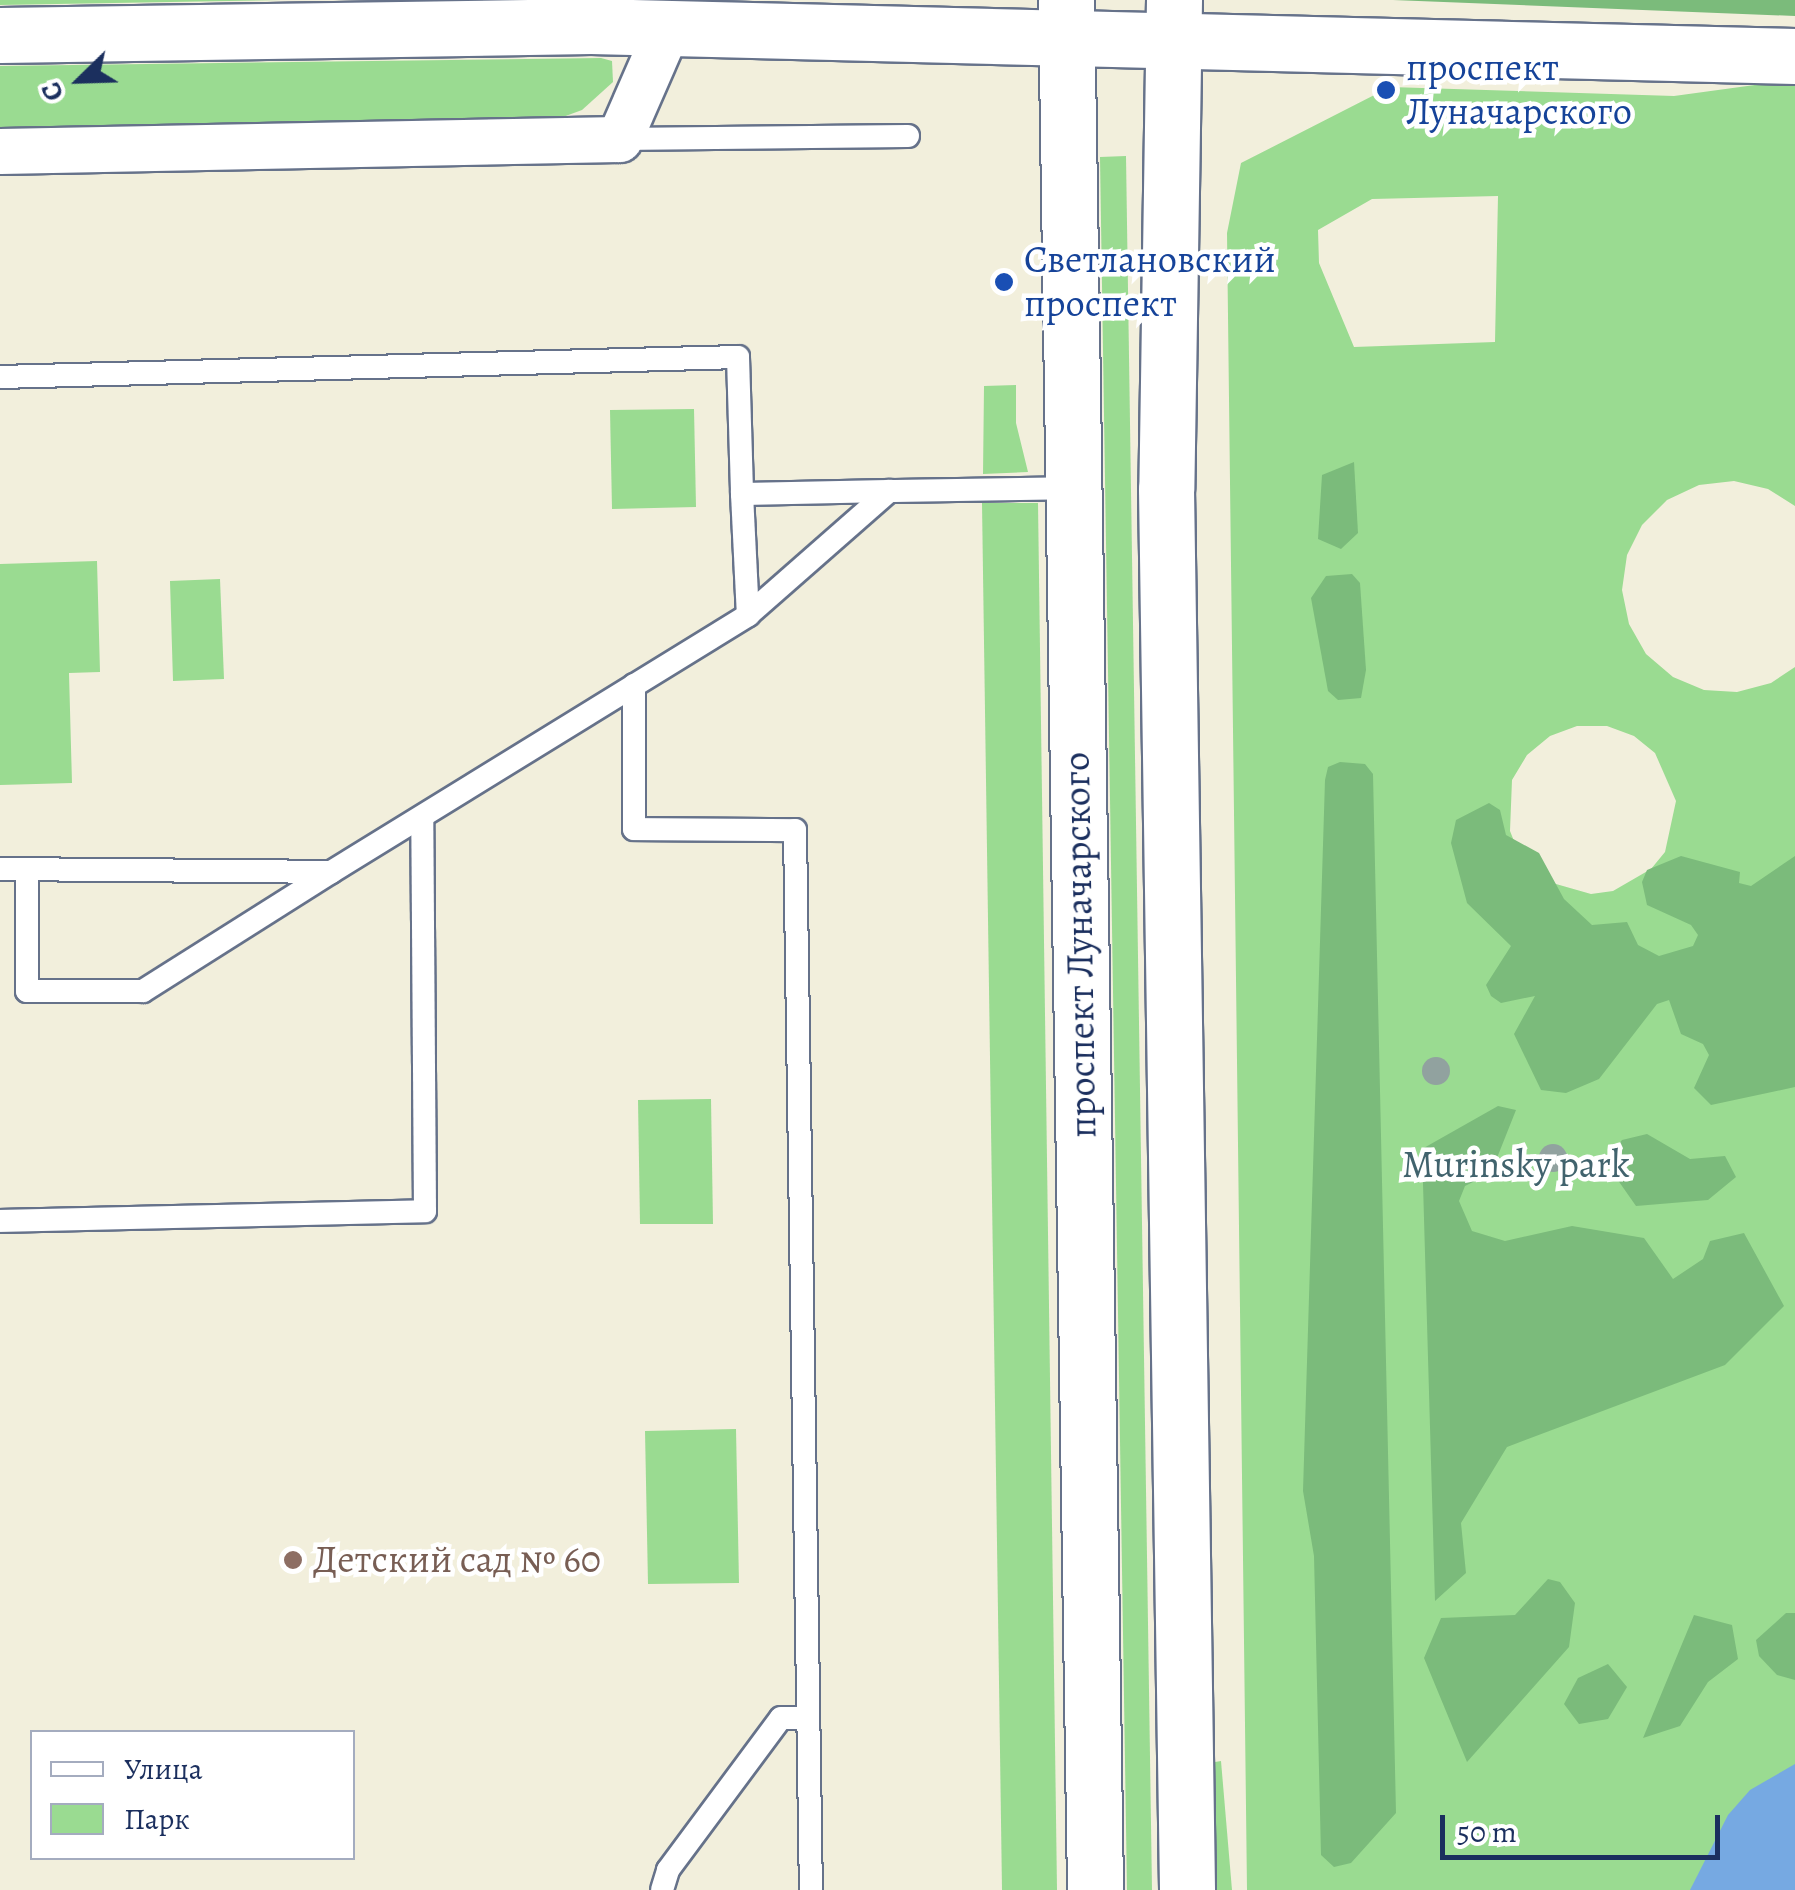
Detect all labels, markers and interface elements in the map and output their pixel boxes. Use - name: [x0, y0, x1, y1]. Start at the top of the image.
- north arrow: [30, 30, 130, 130]
- place label: проспект Луначарского: [1406, 45, 1632, 134]
- text: С: [32, 76, 73, 107]
- marker: проспект Луначарского: [1375, 79, 1397, 101]
- place label: Светлановский проспект: [1024, 237, 1276, 326]
- marker: Светлановский проспект: [993, 271, 1015, 293]
- street label: проспект Луначарского: [1054, 752, 1106, 1138]
- park label: Murinsky park: [1402, 1142, 1630, 1188]
- place label: Детский сад № 60: [313, 1537, 601, 1583]
- marker: Детский сад № 60: [282, 1549, 304, 1571]
- legend: [30, 1730, 355, 1860]
- text: Улица: [124, 1749, 203, 1789]
- scale bar: [1445, 1795, 1725, 1857]
- text: Парк: [124, 1799, 190, 1839]
- text: 50 m: [1457, 1812, 1517, 1852]

